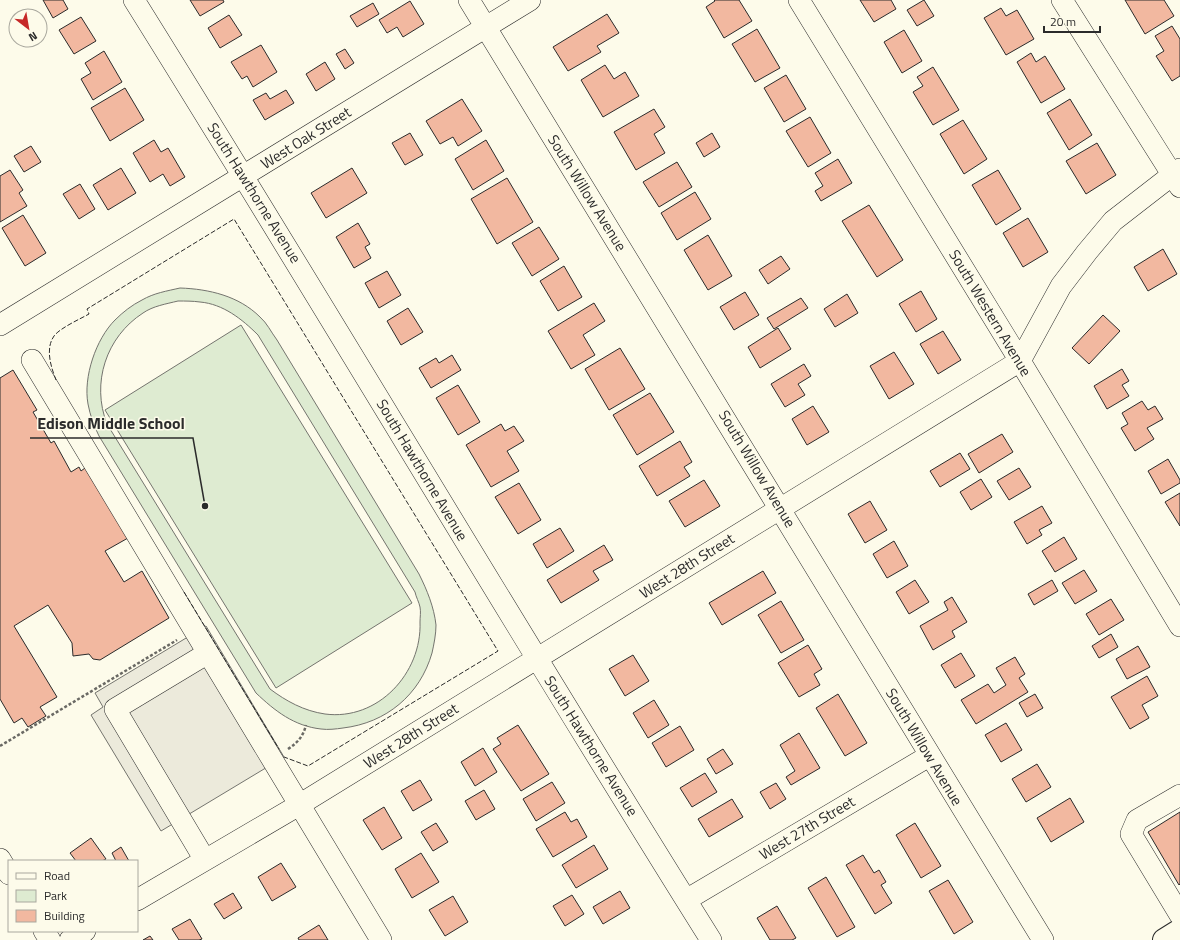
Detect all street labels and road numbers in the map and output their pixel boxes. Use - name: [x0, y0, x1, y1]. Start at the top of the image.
- street label: West Oak Street: [256, 100, 356, 175]
- street label: South Hawthorne Avenue: [202, 118, 307, 268]
- street label: South Willow Avenue: [542, 130, 633, 255]
- street label: South Western Avenue: [943, 245, 1037, 381]
- street label: South Hawthorne Avenue: [371, 394, 474, 545]
- street label: South Willow Avenue: [713, 406, 802, 532]
- street label: West 28th Street: [635, 527, 739, 604]
- street label: South Hawthorne Avenue: [539, 671, 644, 821]
- street label: South Willow Avenue: [880, 684, 969, 810]
- street label: West 28th Street: [359, 697, 463, 774]
- street label: West 27th Street: [754, 789, 860, 865]

